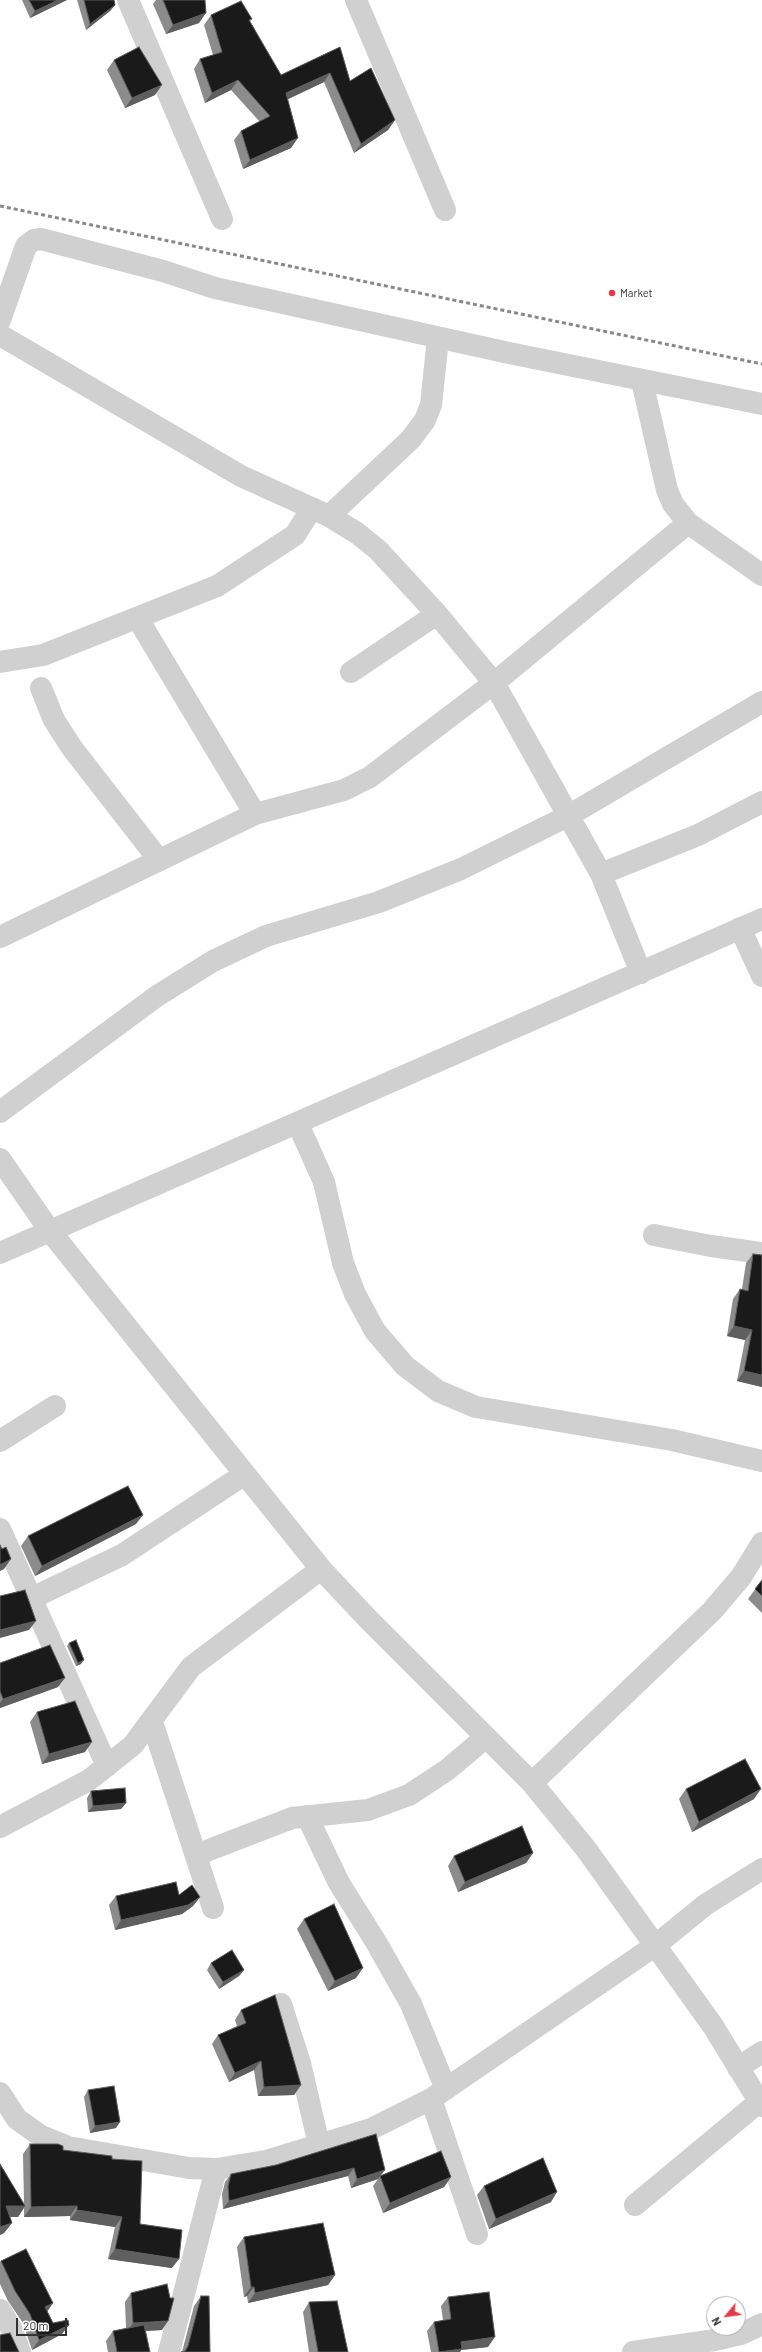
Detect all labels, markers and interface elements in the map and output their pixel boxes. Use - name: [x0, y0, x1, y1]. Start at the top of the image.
- place label: Market: [620, 286, 653, 300]
- marker: Market: [607, 288, 617, 298]
- north arrow: [706, 2296, 746, 2336]
- scale bar: [18, 2310, 69, 2336]
- text: N: [708, 2315, 723, 2328]
- text: 20 m: [23, 2318, 49, 2332]

